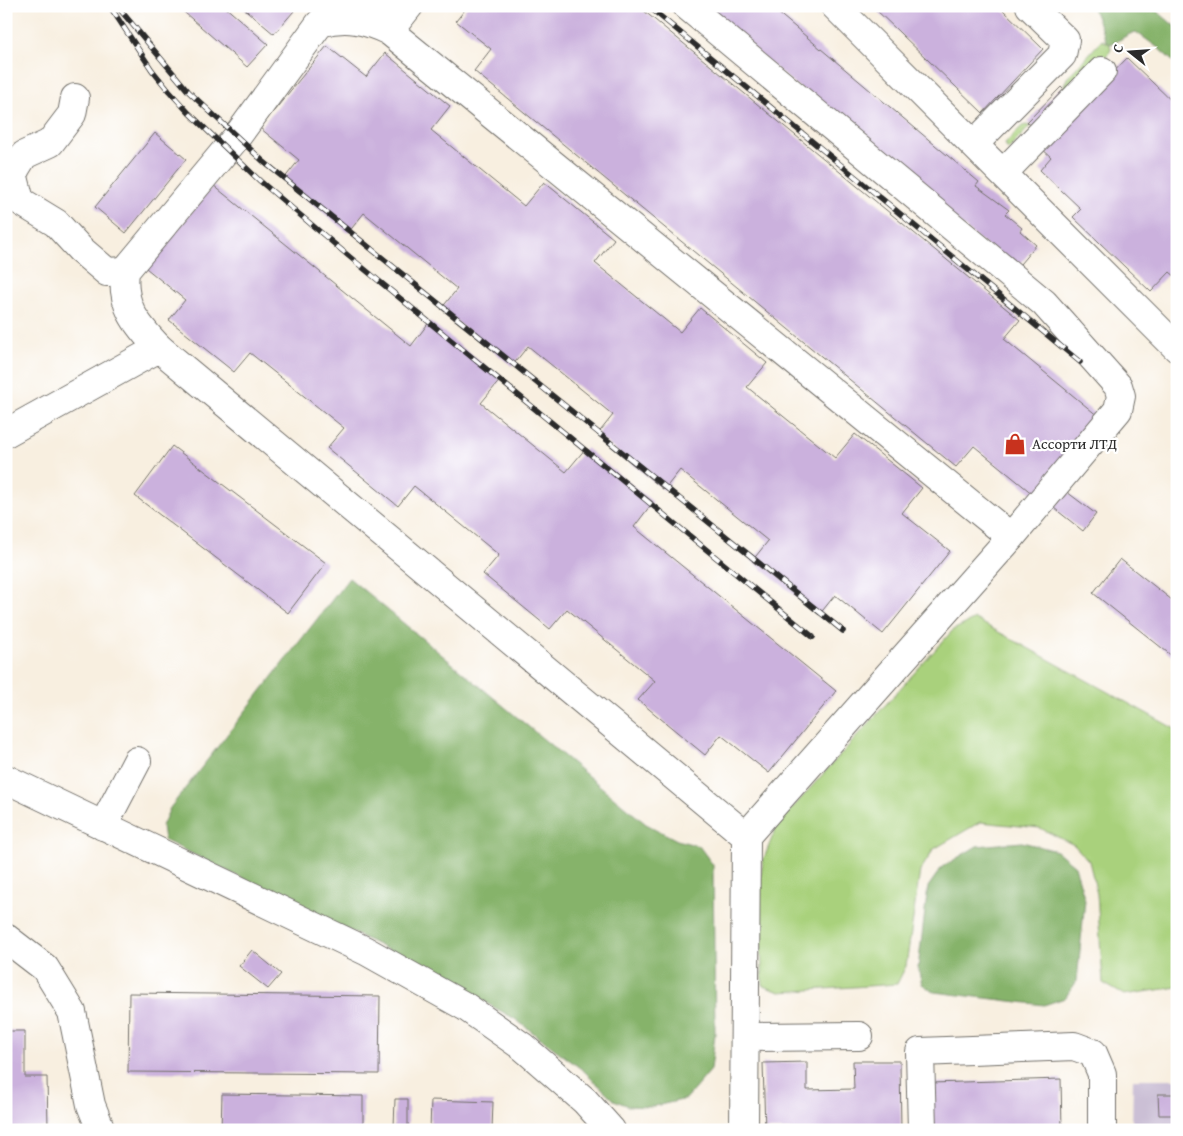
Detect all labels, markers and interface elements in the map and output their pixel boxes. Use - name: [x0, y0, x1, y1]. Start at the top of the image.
- north arrow: [1106, 28, 1156, 78]
- text: С: [1107, 41, 1128, 55]
- shop icon: Ассорти ЛТД: [1002, 431, 1028, 457]
- place label: Ассорти ЛТД: [1032, 433, 1118, 454]

